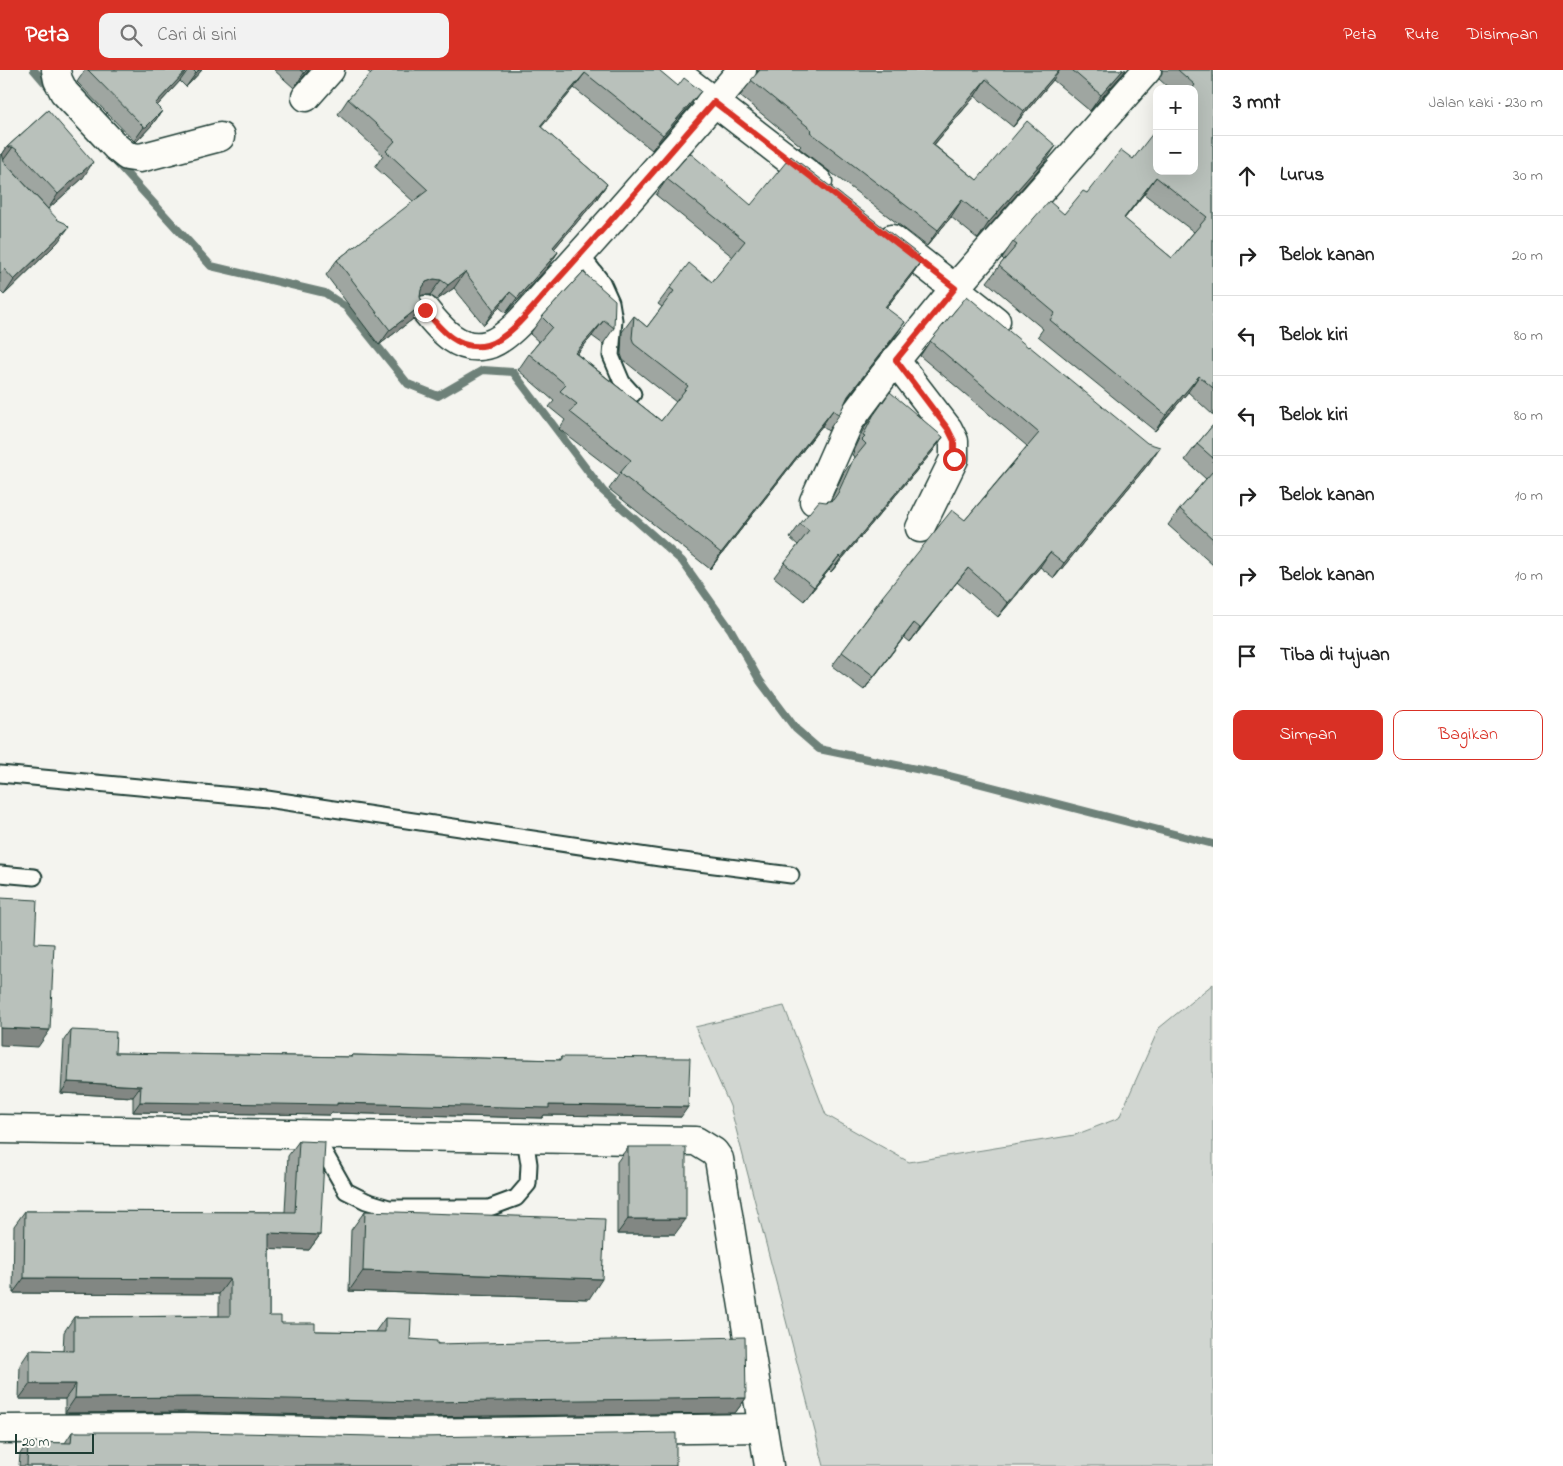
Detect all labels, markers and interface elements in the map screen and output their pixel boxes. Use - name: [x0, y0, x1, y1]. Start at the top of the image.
- search box: [99, 13, 449, 58]
- text: Peta: [25, 18, 69, 53]
- icon: search: [117, 21, 145, 49]
- text: Cari di sini: [157, 22, 237, 49]
- text: Peta: [1343, 22, 1376, 48]
- text: Rute: [1404, 22, 1439, 48]
- text: Disimpan: [1467, 22, 1538, 48]
- map controls: [1153, 85, 1198, 175]
- button: +: [1153, 85, 1198, 130]
- text: 3 mnt: [1233, 88, 1281, 118]
- text: Jalan kaki · 230 m: [1429, 91, 1543, 115]
- button: −: [1153, 130, 1198, 175]
- icon: ahead: [1233, 162, 1261, 190]
- text: Lurus: [1280, 162, 1324, 189]
- text: 30 m: [1513, 164, 1543, 188]
- icon: right: [1233, 242, 1261, 270]
- text: Belok kanan: [1280, 242, 1374, 269]
- text: 20 m: [1512, 244, 1543, 268]
- route end: [414, 299, 437, 322]
- icon: left: [1233, 322, 1261, 350]
- text: Belok kiri: [1280, 322, 1348, 349]
- text: 80 m: [1514, 324, 1543, 348]
- icon: left: [1233, 402, 1261, 430]
- text: Belok kiri: [1280, 402, 1348, 429]
- text: 80 m: [1514, 404, 1543, 428]
- route start: [943, 448, 966, 471]
- icon: right: [1233, 482, 1261, 510]
- text: Belok kanan: [1280, 482, 1374, 509]
- text: 10 m: [1515, 484, 1543, 508]
- icon: right: [1233, 562, 1261, 590]
- text: Belok kanan: [1280, 562, 1374, 589]
- text: 10 m: [1515, 564, 1543, 588]
- icon: arrive: [1233, 642, 1261, 670]
- text: Tiba di tujuan: [1280, 642, 1390, 669]
- button: Simpan: [1233, 710, 1383, 760]
- button: Bagikan: [1393, 710, 1543, 760]
- scale bar: [15, 1431, 94, 1454]
- text: 20 m: [22, 1432, 49, 1453]

